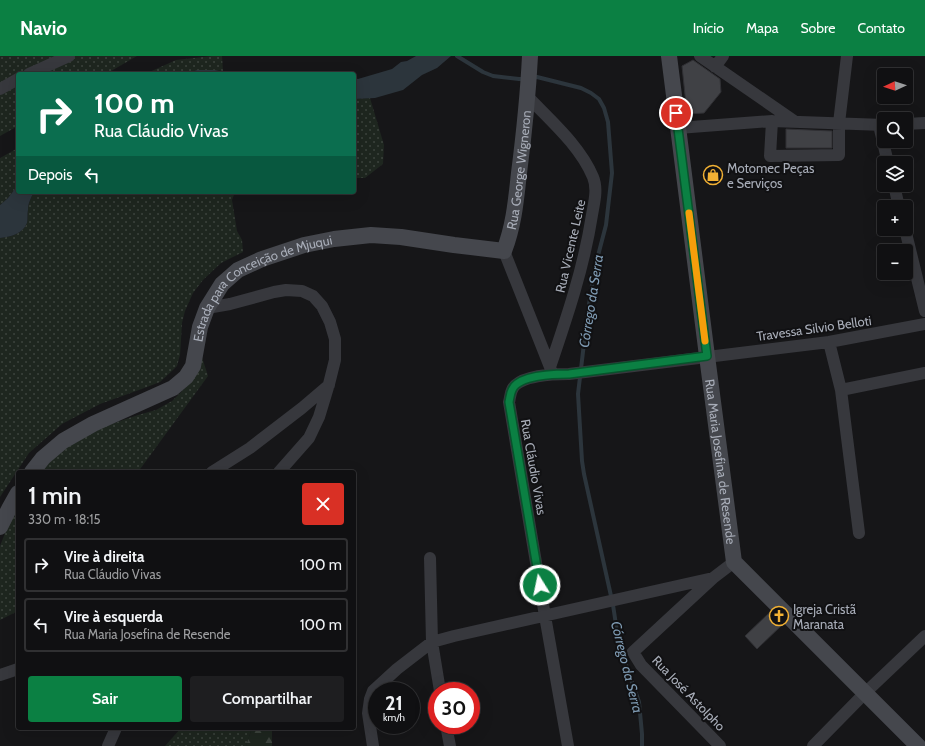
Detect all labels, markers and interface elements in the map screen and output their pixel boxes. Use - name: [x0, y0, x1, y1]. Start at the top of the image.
- text: Navio: [20, 17, 67, 40]
- text: Início: [693, 19, 724, 37]
- text: Mapa: [746, 19, 778, 37]
- text: Sobre: [800, 19, 835, 37]
- text: Contato: [857, 19, 905, 37]
- north arrow: [877, 68, 913, 104]
- map controls: [877, 68, 913, 280]
- text: 100 m: [94, 86, 175, 120]
- icon: right: [28, 88, 80, 140]
- pin: [659, 96, 693, 130]
- icon: arrive: [665, 102, 687, 124]
- street label: Rua George Wigneron: [503, 110, 534, 231]
- button: search: [877, 112, 913, 148]
- text: Rua Cláudio Vivas: [94, 120, 228, 142]
- button: layers: [877, 156, 913, 192]
- place label: Motomec Peças e Serviços: [727, 160, 815, 191]
- icon: left: [81, 164, 103, 186]
- shop icon: Motomec Peças e Serviços: [702, 164, 724, 186]
- text: Depois: [28, 166, 73, 184]
- street label: Rua Vicente Leite: [551, 197, 589, 294]
- button: +: [877, 200, 913, 236]
- street label: Estrada para Conceição de Mjuqui: [190, 232, 333, 343]
- button: −: [877, 244, 913, 280]
- water label: Córrego da Serra: [575, 253, 607, 349]
- street label: Travessa Silvio Belloti: [756, 312, 872, 344]
- street label: Rua Maria Josefina de Resende: [702, 378, 740, 546]
- street label: Rua Cláudio Vivas: [518, 418, 550, 517]
- text: 1 min: [28, 481, 82, 510]
- button: close: [302, 483, 344, 525]
- text: 330 m · 18:15: [28, 511, 101, 527]
- text: Vire à direita: [64, 548, 145, 566]
- icon: right: [30, 554, 52, 576]
- text: 100 m: [300, 556, 342, 574]
- position arrow: [519, 564, 561, 606]
- text: Rua Cláudio Vivas: [64, 566, 161, 582]
- place label: Igreja Cristã Maranata: [793, 601, 857, 632]
- church icon: Igreja Cristã Maranata: [768, 605, 790, 627]
- text: Vire à esquerda: [64, 608, 163, 626]
- icon: left: [30, 614, 52, 636]
- text: 100 m: [300, 616, 342, 634]
- water label: Córrego da Serra: [607, 619, 647, 715]
- text: Rua Maria Josefina de Resende: [64, 626, 230, 642]
- street label: Rua José Astolpho: [649, 652, 729, 734]
- button: Sair: [28, 676, 182, 722]
- button: Compartilhar: [190, 676, 344, 722]
- speed limit sign: 30: [428, 682, 480, 734]
- text: 21: [385, 691, 403, 715]
- text: km/h: [383, 711, 405, 724]

